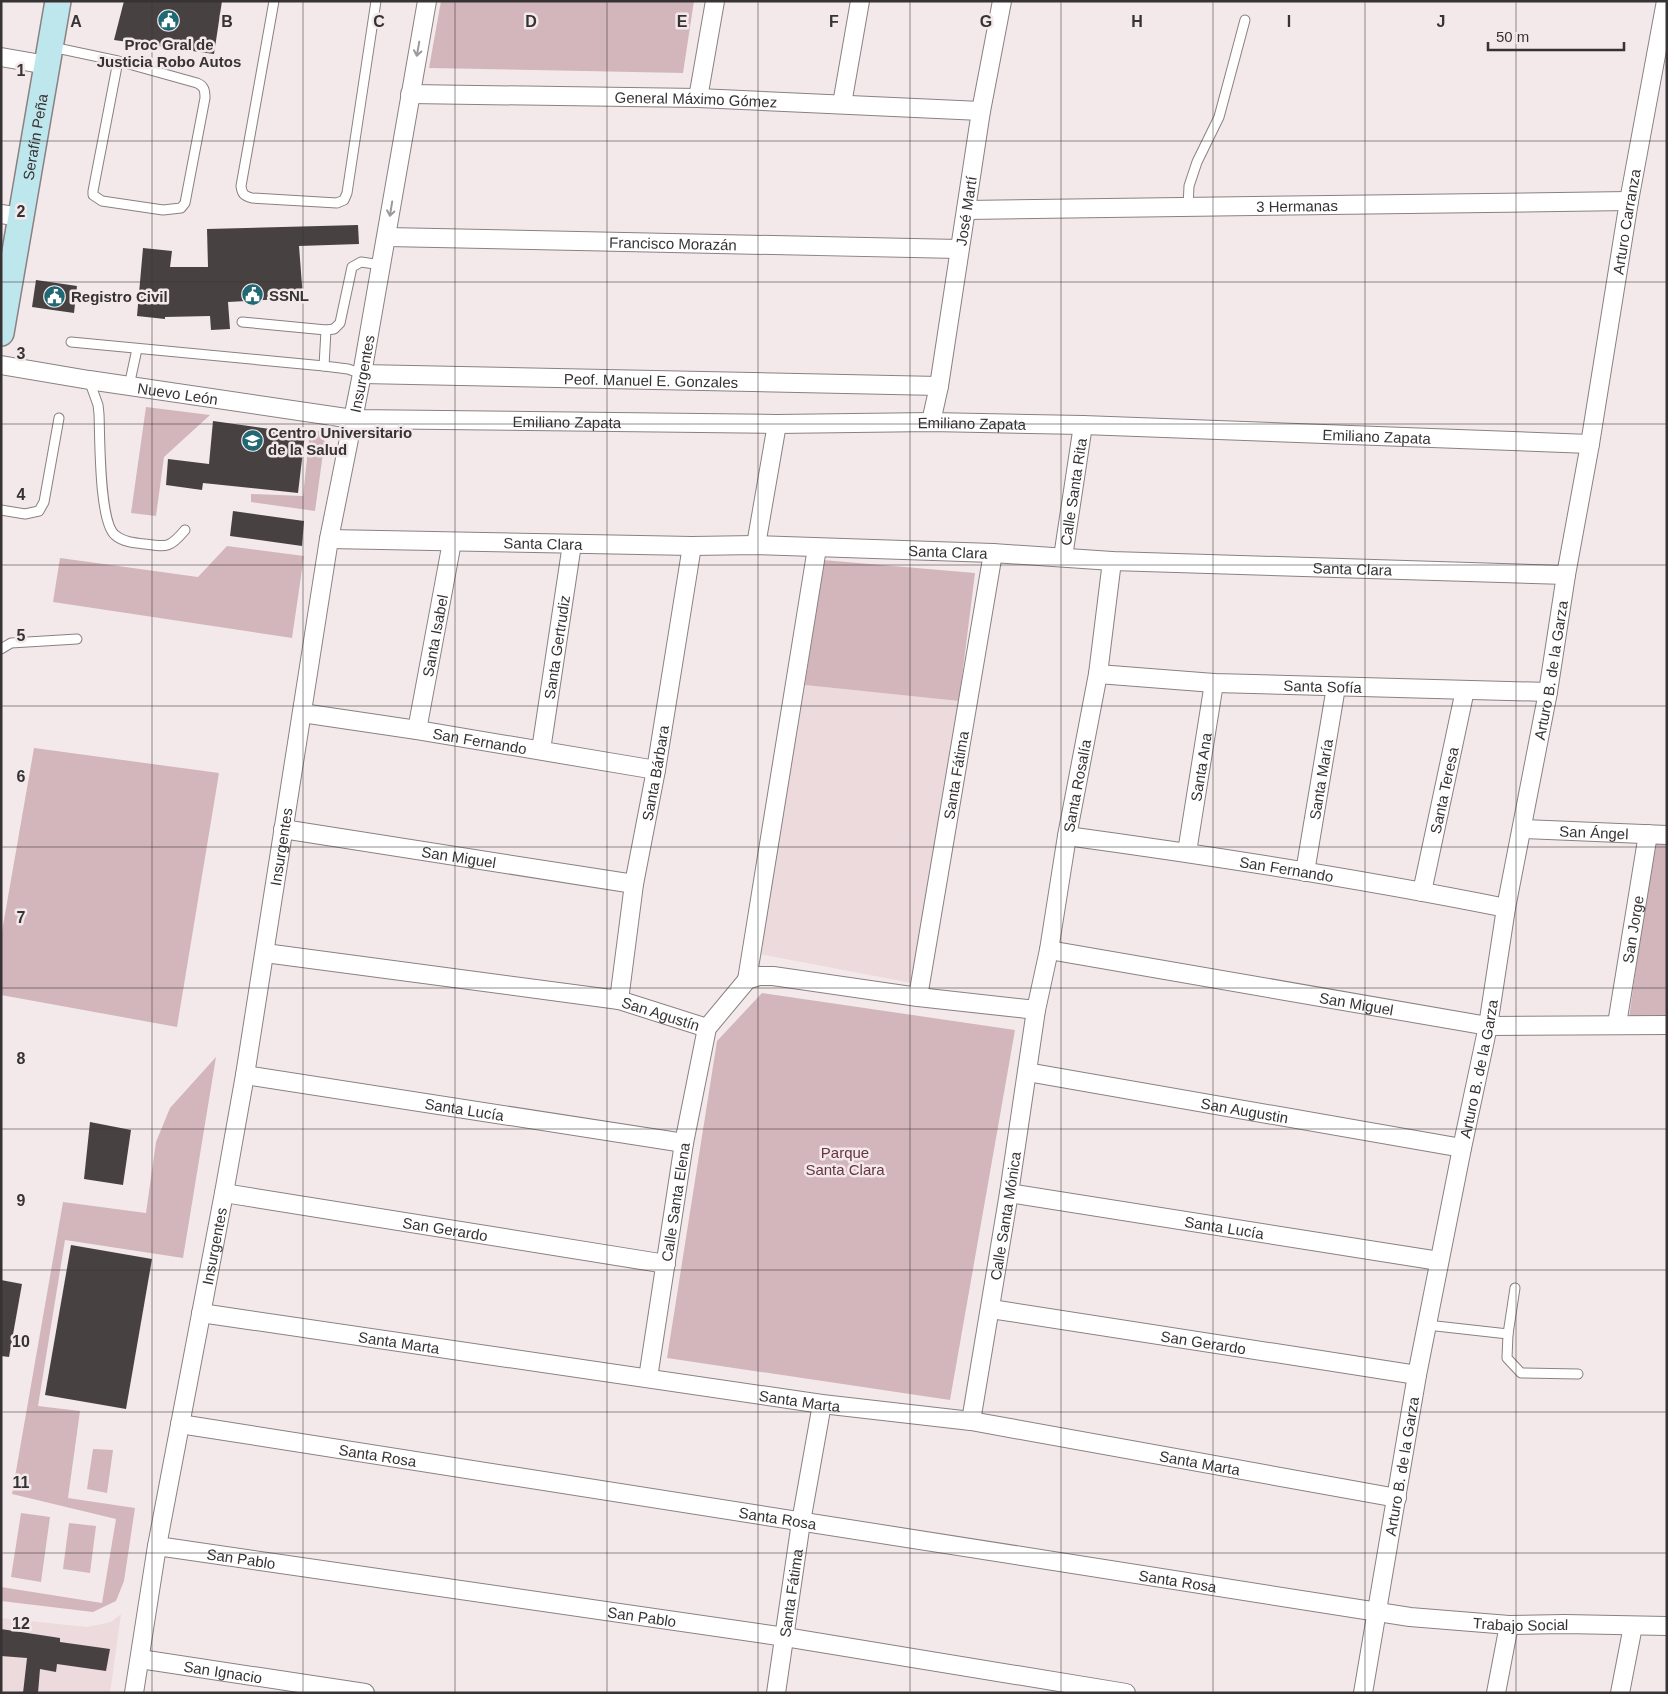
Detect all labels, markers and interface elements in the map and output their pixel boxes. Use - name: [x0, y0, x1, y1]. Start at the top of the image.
- public building icon: Proc Gral de Justicia Robo Autos: [157, 9, 181, 33]
- text: A: [70, 13, 82, 30]
- text: B: [221, 13, 233, 30]
- text: C: [373, 13, 385, 30]
- text: D: [525, 13, 537, 30]
- text: E: [677, 13, 688, 30]
- text: F: [829, 13, 839, 30]
- text: G: [980, 13, 992, 30]
- text: H: [1131, 13, 1143, 30]
- text: I: [1287, 13, 1291, 30]
- text: J: [1437, 13, 1445, 30]
- scale bar: [1488, 20, 1624, 52]
- text: 50 m: [1496, 28, 1529, 45]
- place label: Proc Gral de Justicia Robo Autos: [97, 36, 241, 70]
- one-way arrow: [413, 41, 423, 57]
- text: 1: [17, 62, 26, 79]
- street label: General Máximo Gómez: [615, 88, 778, 110]
- street label: Serafín Peña: [19, 92, 51, 181]
- street label: Arturo Carranza: [1609, 167, 1643, 276]
- street label: José Martí: [952, 174, 980, 247]
- street label: 3 Hermanas: [1256, 196, 1338, 215]
- one-way arrow: [386, 201, 396, 217]
- text: 2: [17, 203, 26, 220]
- street label: Francisco Morazán: [609, 233, 737, 253]
- public building icon: SSNL: [241, 283, 265, 307]
- public building icon: Registro Civil: [43, 284, 67, 308]
- place label: SSNL: [269, 287, 309, 304]
- place label: Registro Civil: [71, 288, 168, 305]
- street label: Insurgentes: [346, 334, 377, 414]
- text: 3: [17, 345, 26, 362]
- street label: Peof. Manuel E. Gonzales: [564, 370, 738, 390]
- street label: Nuevo León: [136, 379, 219, 407]
- street label: Emiliano Zapata: [513, 412, 622, 431]
- street label: Emiliano Zapata: [917, 413, 1027, 432]
- place label: Centro Universitario de la Salud: [268, 424, 412, 458]
- street label: Emiliano Zapata: [1322, 425, 1432, 447]
- school or university icon: Centro Universitario de la Salud: [240, 429, 264, 453]
- street label: Calle Santa Rita: [1056, 436, 1090, 547]
- text: 4: [17, 486, 26, 503]
- street label: Santa Clara: [503, 534, 583, 552]
- street label: Santa Clara: [908, 542, 988, 561]
- street label: Santa Clara: [1313, 559, 1393, 578]
- street label: Santa Isabel: [419, 593, 451, 678]
- street label: Santa Gertrudiz: [540, 594, 573, 700]
- street label: Arturo B. de la Garza: [1530, 599, 1571, 741]
- text: 5: [17, 627, 26, 644]
- street label: Santa Sofía: [1283, 676, 1363, 695]
- street label: Santa Bárbara: [638, 723, 672, 822]
- street label: San Fernando: [432, 724, 528, 757]
- street label: Santa Fátima: [940, 729, 971, 821]
- street label: Santa Ana: [1187, 731, 1215, 803]
- street label: Santa Rosalía: [1059, 737, 1094, 834]
- street label: Santa María: [1305, 737, 1336, 821]
- street label: Santa Teresa: [1426, 745, 1461, 835]
- text: 6: [17, 768, 26, 785]
- street label: Insurgentes: [266, 807, 295, 887]
- street label: San Ángel: [1559, 822, 1629, 842]
- street label: San Miguel: [420, 842, 497, 871]
- street label: San Fernando: [1238, 853, 1335, 885]
- street label: San Jorge: [1619, 894, 1646, 964]
- text: 7: [17, 909, 26, 926]
- street label: San Miguel: [1318, 988, 1395, 1018]
- street label: San Agustín: [620, 993, 702, 1034]
- street label: Arturo B. de la Garza: [1456, 998, 1501, 1139]
- text: 8: [17, 1050, 26, 1067]
- street label: Santa Lucía: [424, 1094, 506, 1124]
- street label: San Augustin: [1200, 1094, 1290, 1126]
- street label: Calle Santa Elena: [657, 1141, 693, 1263]
- park label: Parque Santa Clara: [805, 1144, 885, 1178]
- street label: Calle Santa Mónica: [986, 1150, 1024, 1281]
- text: 9: [17, 1192, 26, 1209]
- street label: Insurgentes: [198, 1206, 230, 1286]
- street label: Santa Lucía: [1183, 1212, 1266, 1242]
- street label: San Gerardo: [401, 1213, 489, 1244]
- street label: San Gerardo: [1160, 1327, 1247, 1357]
- street label: Santa Marta: [357, 1328, 441, 1356]
- text: 10: [12, 1333, 30, 1350]
- street label: Santa Marta: [758, 1386, 842, 1415]
- street label: Arturo B. de la Garza: [1381, 1395, 1422, 1537]
- street label: Santa Rosa: [338, 1441, 418, 1470]
- street label: Santa Marta: [1158, 1447, 1242, 1478]
- text: 11: [13, 1474, 30, 1491]
- street label: Santa Rosa: [738, 1503, 818, 1532]
- street label: San Pablo: [206, 1545, 277, 1572]
- street label: Santa Fátima: [776, 1547, 806, 1638]
- street label: Santa Rosa: [1138, 1566, 1218, 1595]
- street label: San Pablo: [606, 1603, 677, 1630]
- street label: Trabajo Social: [1472, 1614, 1568, 1634]
- text: 12: [12, 1615, 30, 1632]
- street label: San Ignacio: [183, 1657, 264, 1686]

